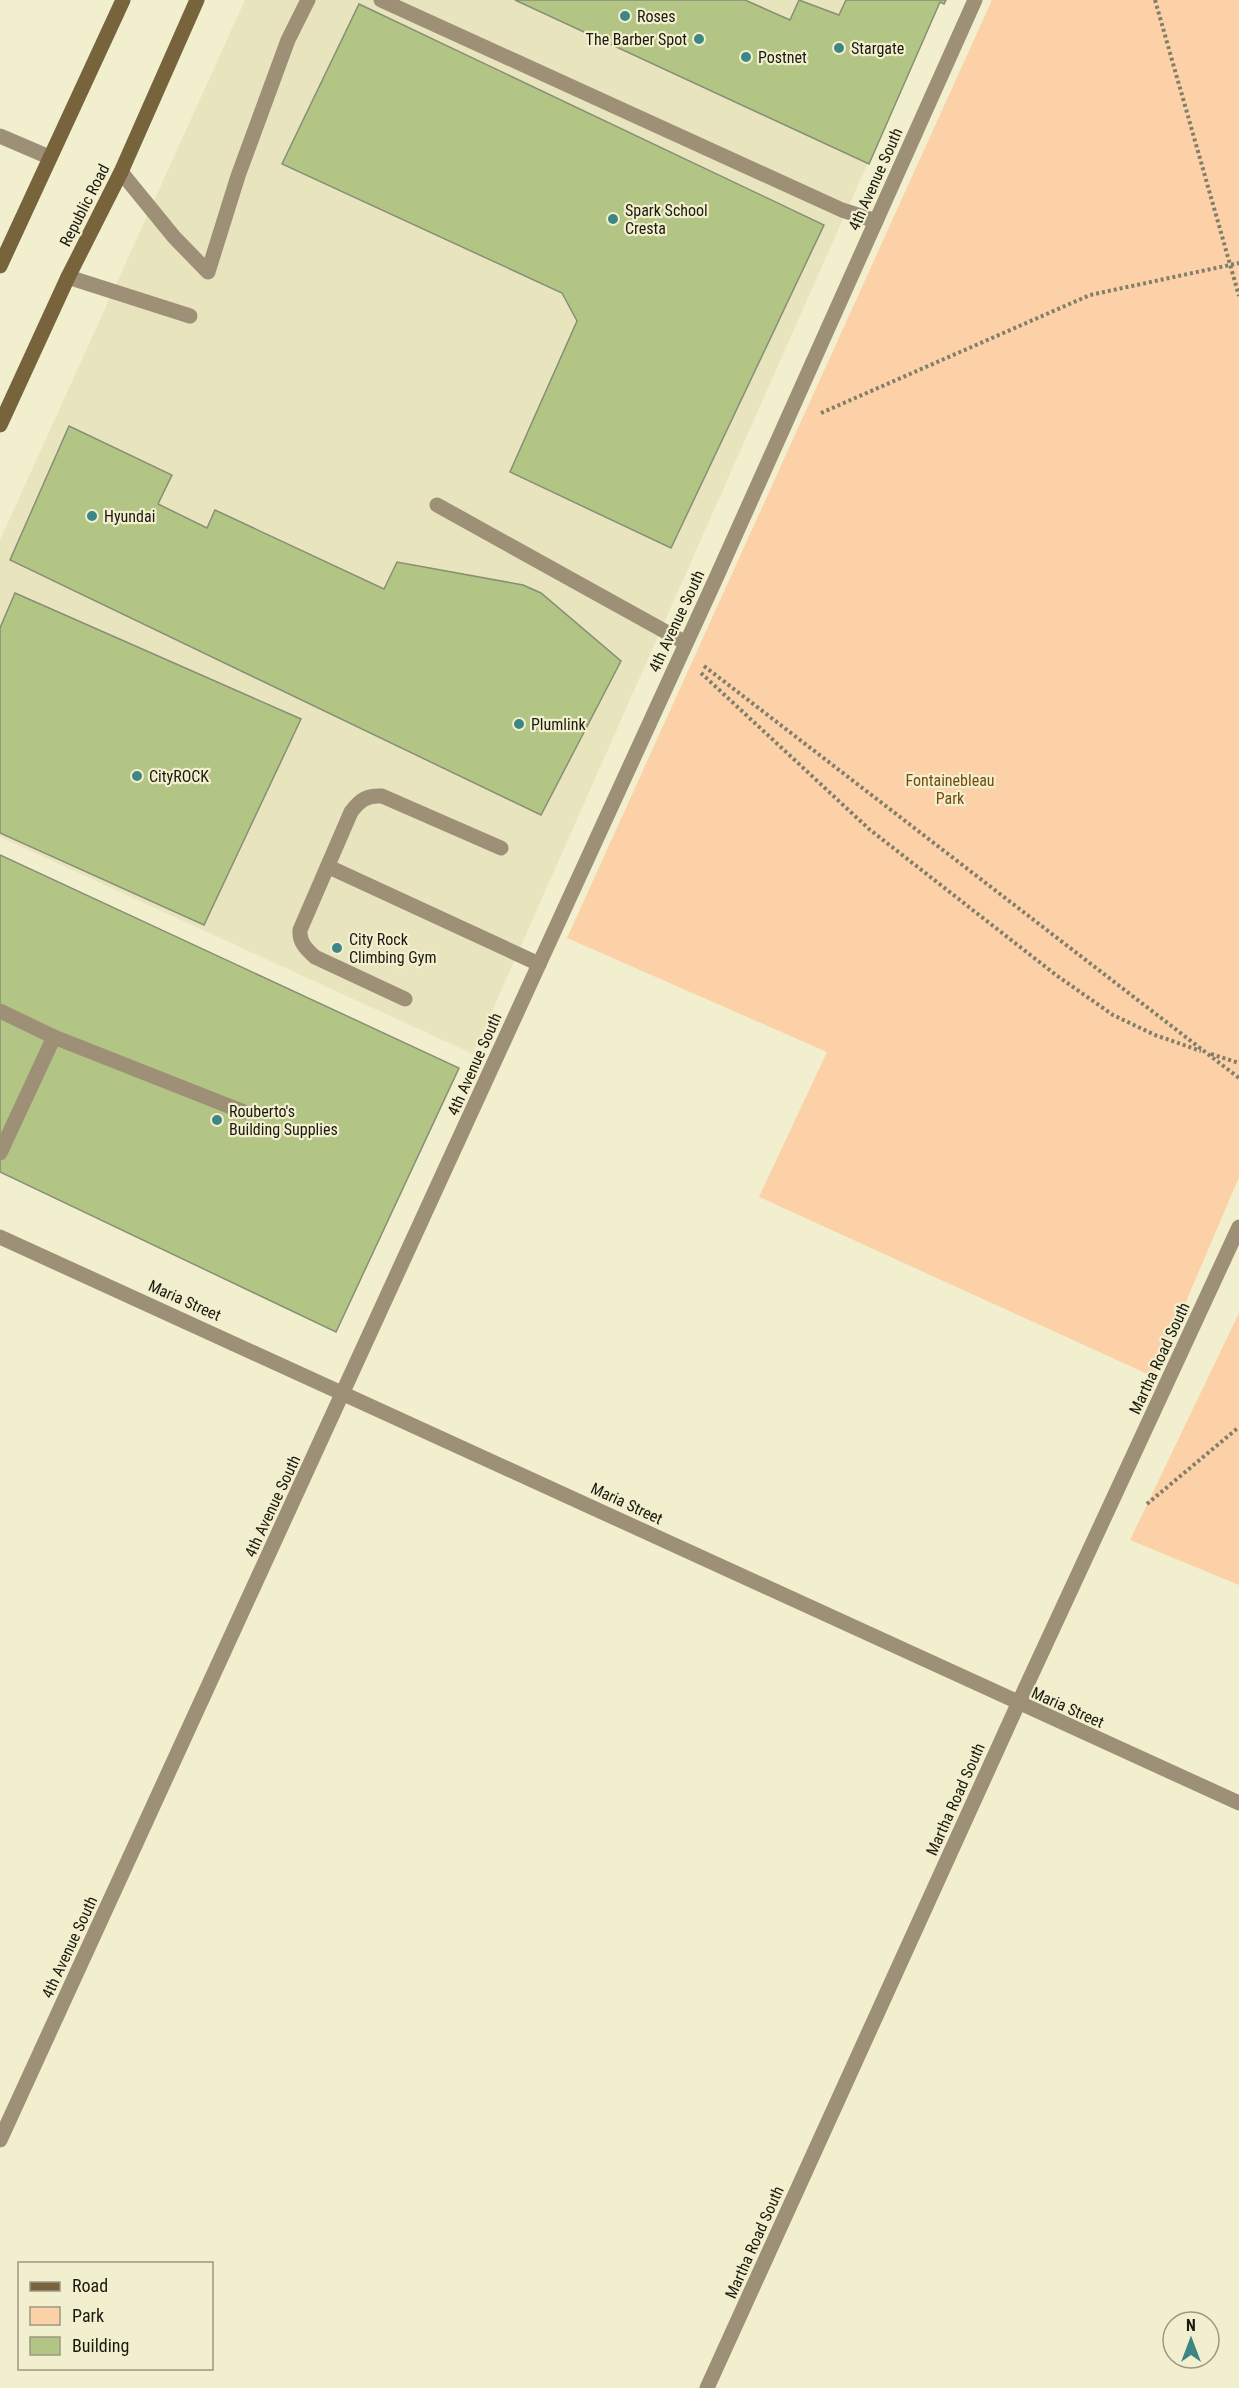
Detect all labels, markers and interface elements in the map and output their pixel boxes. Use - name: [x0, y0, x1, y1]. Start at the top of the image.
- place label: Roses: [637, 7, 676, 26]
- marker: Roses: [618, 9, 632, 23]
- place label: The Barber Spot: [586, 30, 687, 49]
- marker: The Barber Spot: [692, 32, 706, 46]
- place label: Stargate: [851, 39, 904, 58]
- marker: Stargate: [832, 41, 846, 55]
- place label: Postnet: [758, 48, 807, 67]
- marker: Postnet: [739, 50, 753, 64]
- street label: 4th Avenue South: [844, 125, 907, 233]
- street label: Republic Road: [56, 161, 113, 250]
- place label: Spark School Cresta: [625, 201, 708, 238]
- marker: Spark School Cresta: [606, 212, 620, 226]
- place label: Hyundai: [104, 507, 155, 526]
- marker: Hyundai: [85, 509, 99, 523]
- street label: 4th Avenue South: [645, 567, 708, 675]
- place label: Plumlink: [531, 715, 586, 734]
- marker: Plumlink: [512, 717, 526, 731]
- place label: CityROCK: [149, 767, 209, 786]
- marker: CityROCK: [130, 769, 144, 783]
- park label: Fontainebleau Park: [905, 771, 995, 808]
- place label: City Rock Climbing Gym: [349, 930, 437, 967]
- marker: City Rock Climbing Gym: [330, 941, 344, 955]
- street label: 4th Avenue South: [443, 1010, 506, 1118]
- place label: Rouberto's Building Supplies: [229, 1102, 338, 1139]
- marker: Rouberto's Building Supplies: [210, 1113, 224, 1127]
- street label: Maria Street: [146, 1276, 224, 1325]
- street label: Martha Road South: [1125, 1299, 1194, 1417]
- street label: 4th Avenue South: [241, 1452, 304, 1560]
- street label: Maria Street: [588, 1479, 666, 1528]
- street label: Maria Street: [1029, 1683, 1107, 1732]
- street label: Martha Road South: [922, 1740, 989, 1858]
- street label: 4th Avenue South: [38, 1893, 101, 2001]
- street label: Martha Road South: [721, 2183, 788, 2301]
- legend: [18, 2262, 213, 2370]
- text: Road: [72, 2275, 108, 2296]
- text: Park: [72, 2305, 104, 2326]
- north arrow: [1161, 2310, 1221, 2370]
- text: N: [1186, 2316, 1196, 2335]
- text: Building: [72, 2335, 129, 2356]

